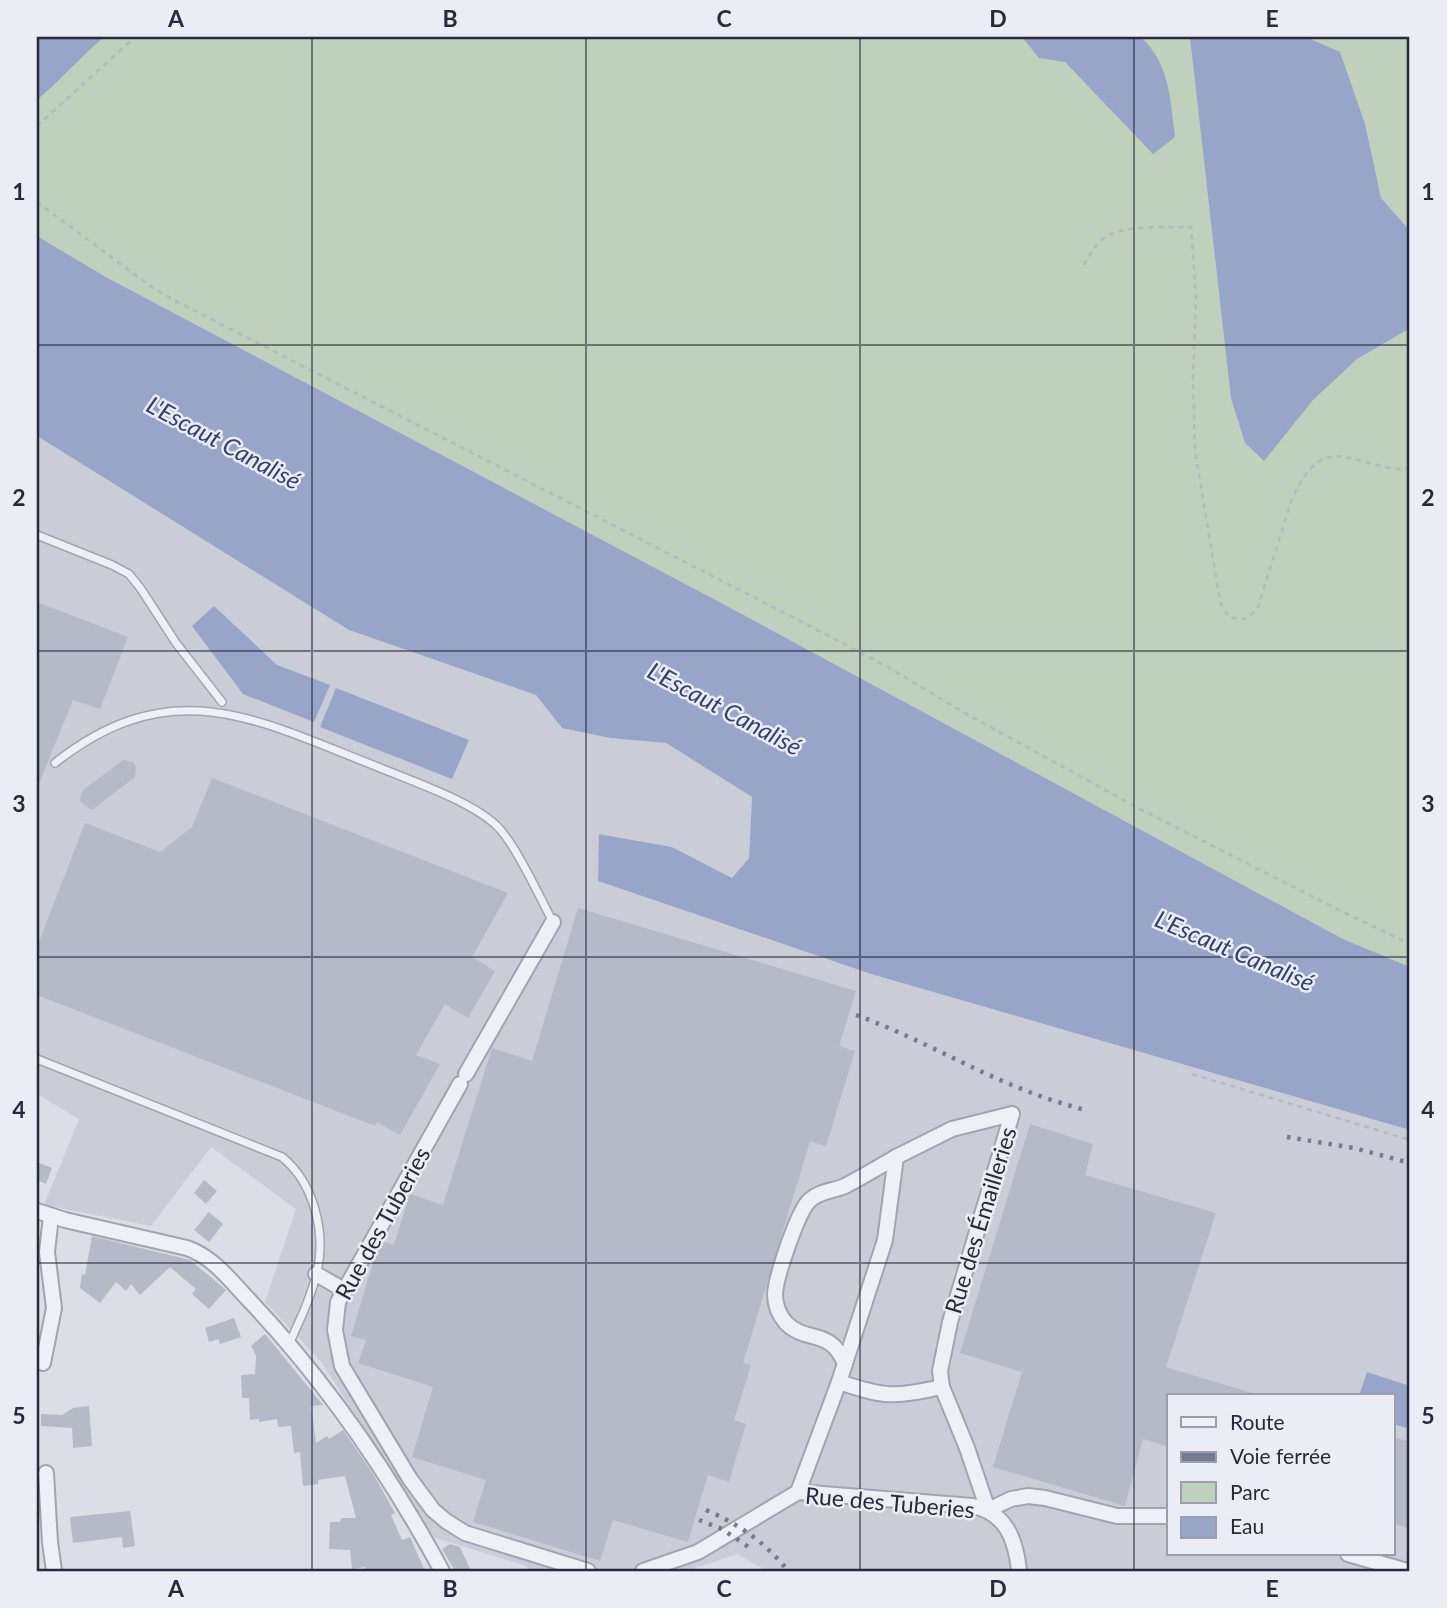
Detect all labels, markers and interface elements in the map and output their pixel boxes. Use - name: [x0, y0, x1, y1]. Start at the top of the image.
- text: A: [167, 4, 185, 32]
- text: B: [442, 4, 458, 32]
- text: C: [716, 4, 732, 32]
- text: D: [989, 4, 1007, 32]
- text: E: [1265, 4, 1279, 32]
- text: 1: [12, 177, 26, 205]
- text: 1: [1421, 177, 1435, 205]
- water label: L'Escaut Canalisé: [142, 389, 306, 495]
- text: 2: [12, 483, 26, 511]
- text: 2: [1421, 483, 1435, 511]
- water label: L'Escaut Canalisé: [643, 655, 807, 761]
- text: 3: [12, 789, 26, 817]
- text: 3: [1421, 789, 1435, 817]
- water label: L'Escaut Canalisé: [1151, 903, 1319, 997]
- text: 4: [12, 1095, 26, 1123]
- text: 4: [1421, 1095, 1435, 1123]
- street label: Rue des Émailleries: [938, 1123, 1022, 1317]
- street label: Rue des Tuberies: [329, 1142, 435, 1304]
- legend: [1167, 1394, 1394, 1556]
- text: 5: [12, 1401, 26, 1429]
- text: 5: [1421, 1401, 1435, 1429]
- text: Route: [1230, 1409, 1285, 1434]
- text: Voie ferrée: [1230, 1443, 1331, 1468]
- text: Parc: [1230, 1479, 1270, 1504]
- street label: Rue des Tuberies: [804, 1481, 976, 1523]
- text: Eau: [1230, 1513, 1264, 1538]
- text: A: [167, 1574, 185, 1602]
- text: B: [442, 1574, 458, 1602]
- text: C: [716, 1574, 732, 1602]
- text: D: [989, 1574, 1007, 1602]
- text: E: [1265, 1574, 1279, 1602]

